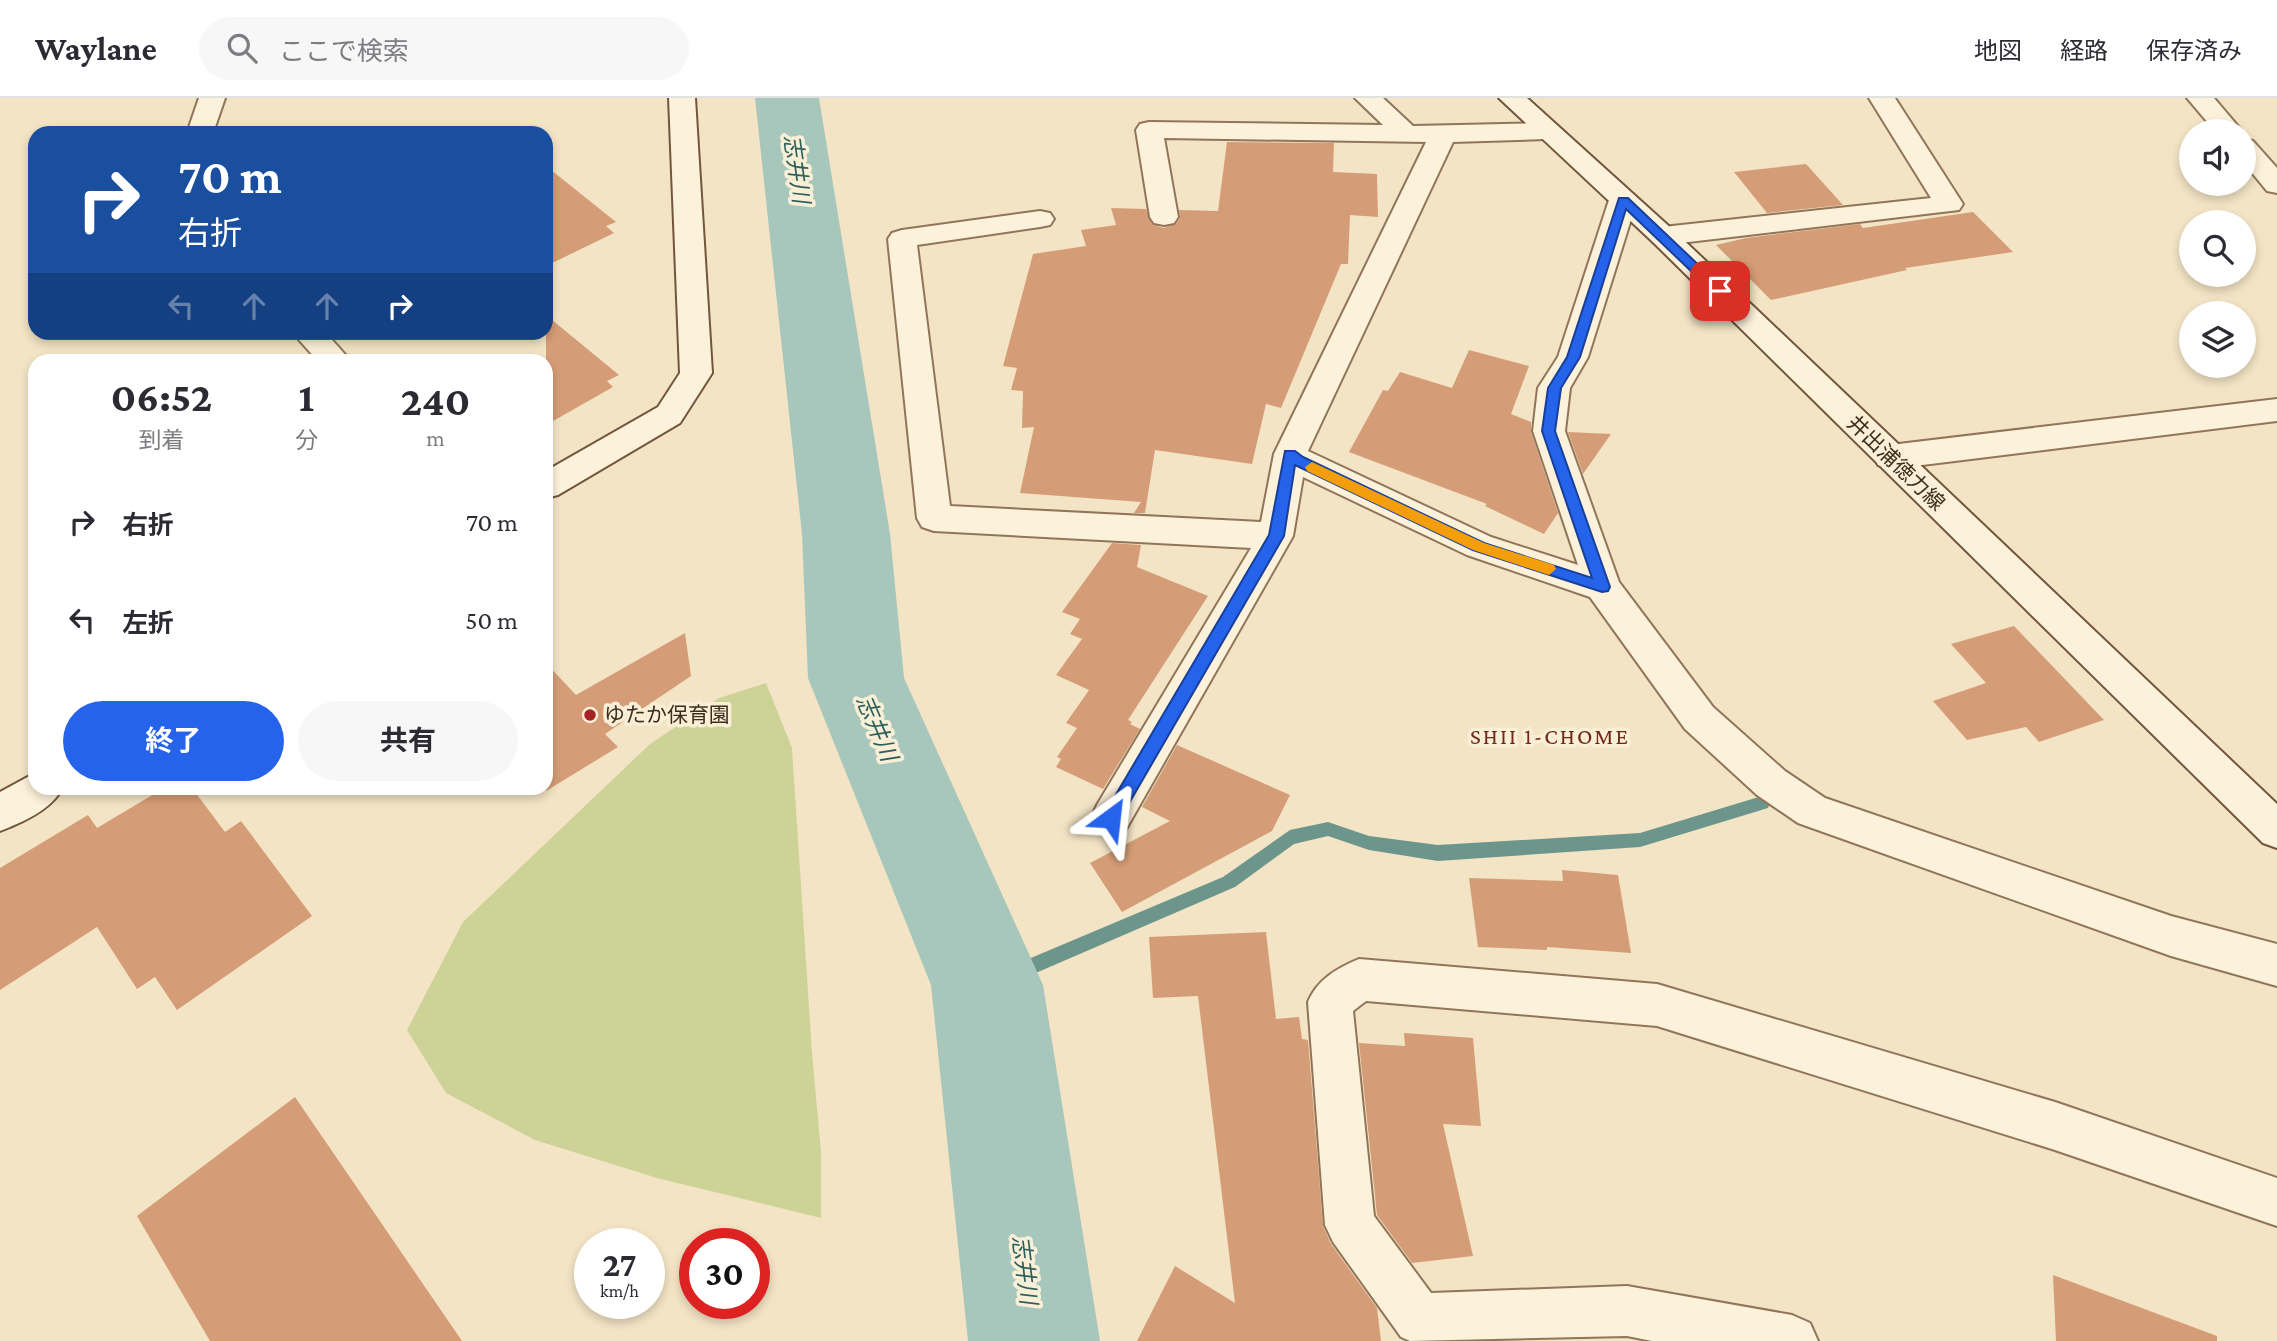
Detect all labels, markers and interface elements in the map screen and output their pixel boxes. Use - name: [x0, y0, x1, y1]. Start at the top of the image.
- search box: [199, 17, 689, 80]
- icon: search: [223, 29, 261, 67]
- text: Waylane: [35, 30, 157, 67]
- text: ここで検索: [279, 37, 409, 66]
- text: 地図: [1974, 37, 2022, 64]
- text: 経路: [2060, 37, 2108, 64]
- text: 保存済み: [2146, 37, 2242, 64]
- map controls: [2179, 119, 2256, 378]
- button: sound: [2179, 119, 2256, 196]
- water label: 志井川: [779, 133, 815, 208]
- text: 70 m: [178, 149, 282, 204]
- icon: right: [63, 154, 154, 245]
- button: search: [2179, 210, 2256, 287]
- text: 右折: [178, 215, 242, 251]
- pin: [1690, 261, 1750, 321]
- icon: arrive: [1701, 272, 1739, 310]
- icon: left: [162, 287, 200, 325]
- icon: ahead: [235, 287, 273, 325]
- icon: ahead: [308, 287, 346, 325]
- icon: right: [381, 287, 419, 325]
- button: layers: [2179, 301, 2256, 378]
- text: 06:52: [111, 373, 212, 420]
- text: 1: [299, 373, 314, 420]
- text: 240: [401, 377, 470, 424]
- street label: 井出浦徳力線: [1842, 411, 1950, 515]
- text: m: [426, 425, 445, 451]
- text: 到着: [138, 427, 184, 453]
- text: 分: [295, 427, 318, 453]
- icon: right: [63, 503, 101, 541]
- text: 70 m: [466, 508, 518, 537]
- text: 右折: [122, 511, 174, 540]
- icon: left: [63, 601, 101, 639]
- text: 50 m: [465, 606, 518, 635]
- text: 左折: [122, 609, 174, 638]
- water label: 志井川: [852, 691, 904, 768]
- button: 終了: [63, 701, 284, 781]
- button: 共有: [298, 701, 518, 781]
- place label: ゆたか保育園: [604, 703, 730, 727]
- marker: ゆたか保育園: [582, 707, 598, 723]
- district label: SHII 1-CHOME: [1470, 723, 1630, 749]
- position arrow: [1074, 781, 1148, 855]
- speed limit sign: 30: [679, 1228, 770, 1319]
- water label: 志井川: [1008, 1234, 1042, 1309]
- text: 27: [603, 1245, 636, 1284]
- text: km/h: [600, 1281, 639, 1301]

